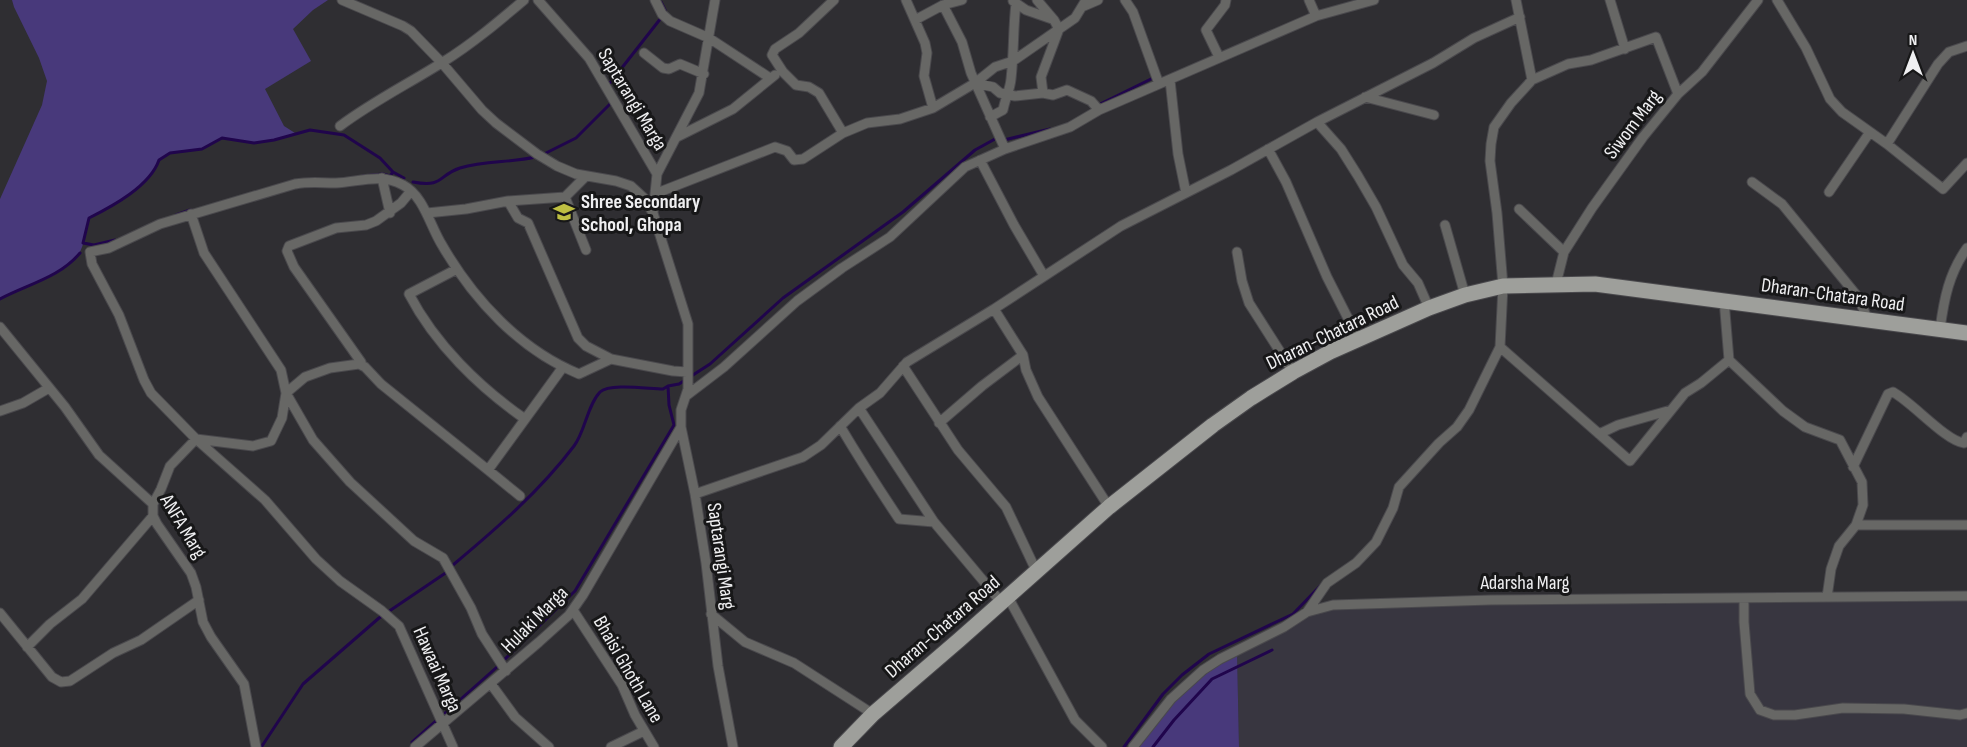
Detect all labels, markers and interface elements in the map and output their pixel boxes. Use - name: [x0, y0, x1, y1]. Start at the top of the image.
- north arrow: [1883, 24, 1943, 84]
- text: N: [1909, 31, 1917, 50]
- street label: Saptarangi Marga: [592, 44, 672, 155]
- street label: Siwom Marg: [1599, 85, 1667, 164]
- place label: Shree Secondary School, Ghopa: [581, 190, 701, 237]
- school or university icon: Shree Secondary School, Ghopa: [552, 200, 576, 224]
- street label: Dharan-Chatara Road: [1760, 273, 1906, 317]
- street label: Dharan-Chatara Road: [1262, 290, 1403, 375]
- street label: ANFA Marg: [154, 489, 212, 563]
- street label: Saptarangi Marg: [702, 501, 740, 611]
- street label: Dharan-Chatara Road: [880, 570, 1005, 683]
- street label: Adarsha Marg: [1479, 571, 1570, 595]
- street label: Hulaki Marga: [496, 581, 573, 658]
- street label: Bhaisi Ghoth Lane: [588, 612, 668, 727]
- street label: Hawaai Marga: [408, 623, 467, 716]

